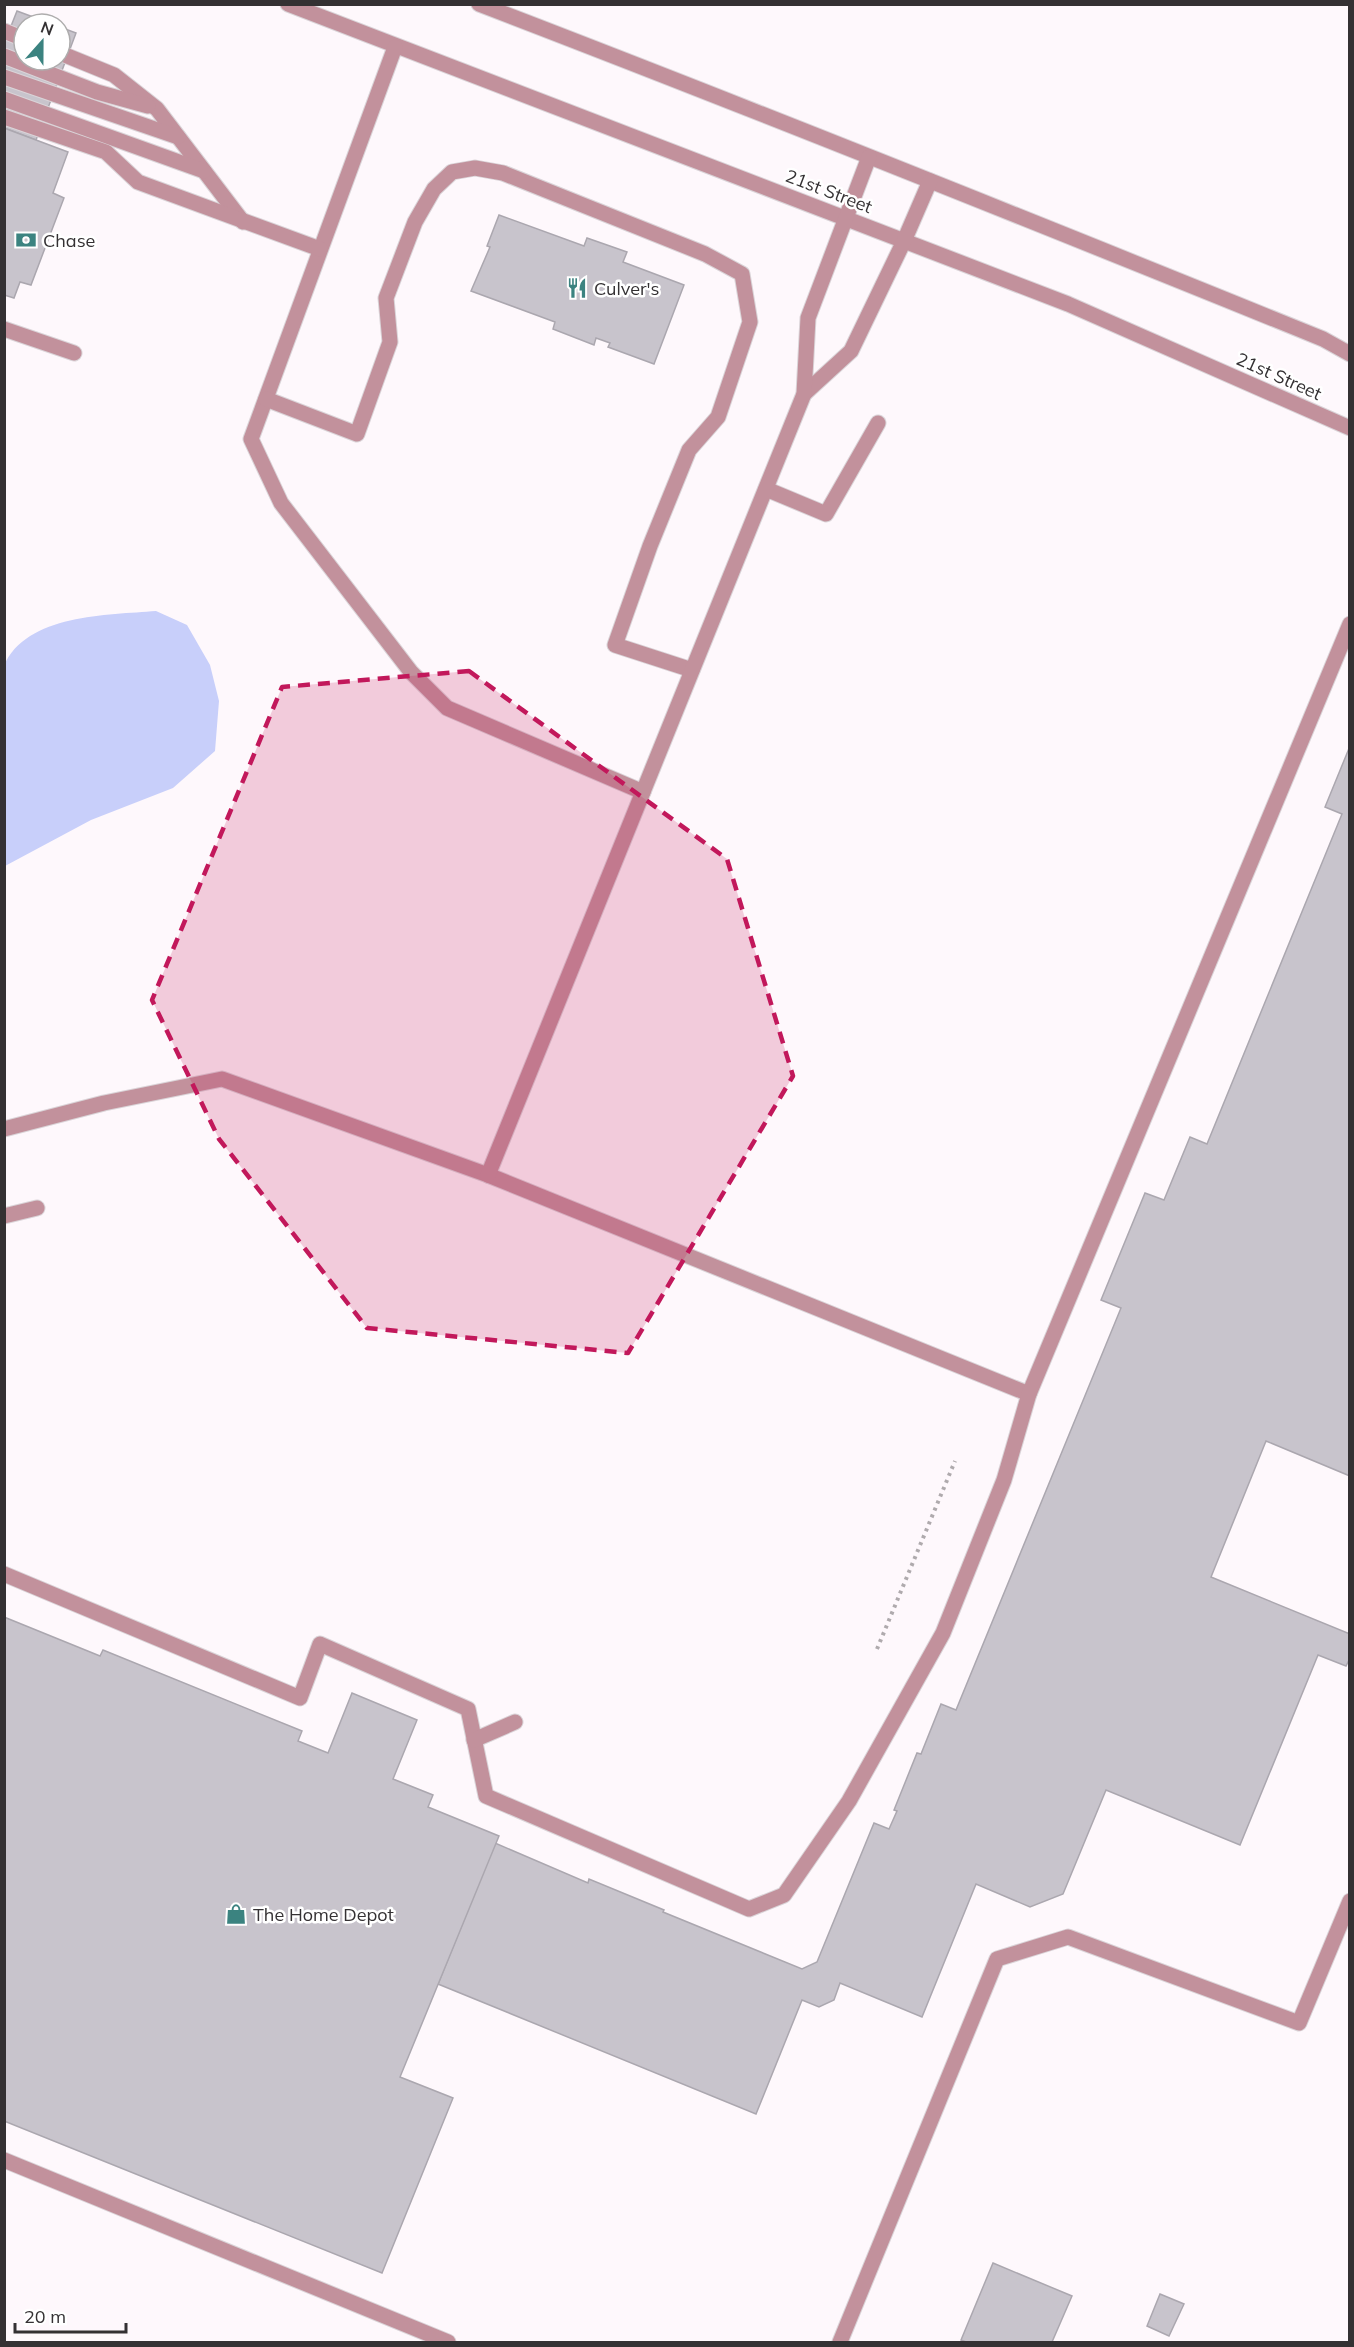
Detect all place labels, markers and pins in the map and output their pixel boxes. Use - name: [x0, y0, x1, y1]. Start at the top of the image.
- bank icon: Chase: [14, 228, 38, 252]
- place label: Chase: [43, 229, 95, 252]
- restaurant icon: Culver's: [565, 276, 589, 300]
- place label: Culver's: [594, 277, 660, 300]
- shop icon: The Home Depot: [224, 1902, 248, 1926]
- place label: The Home Depot: [253, 1903, 394, 1926]

